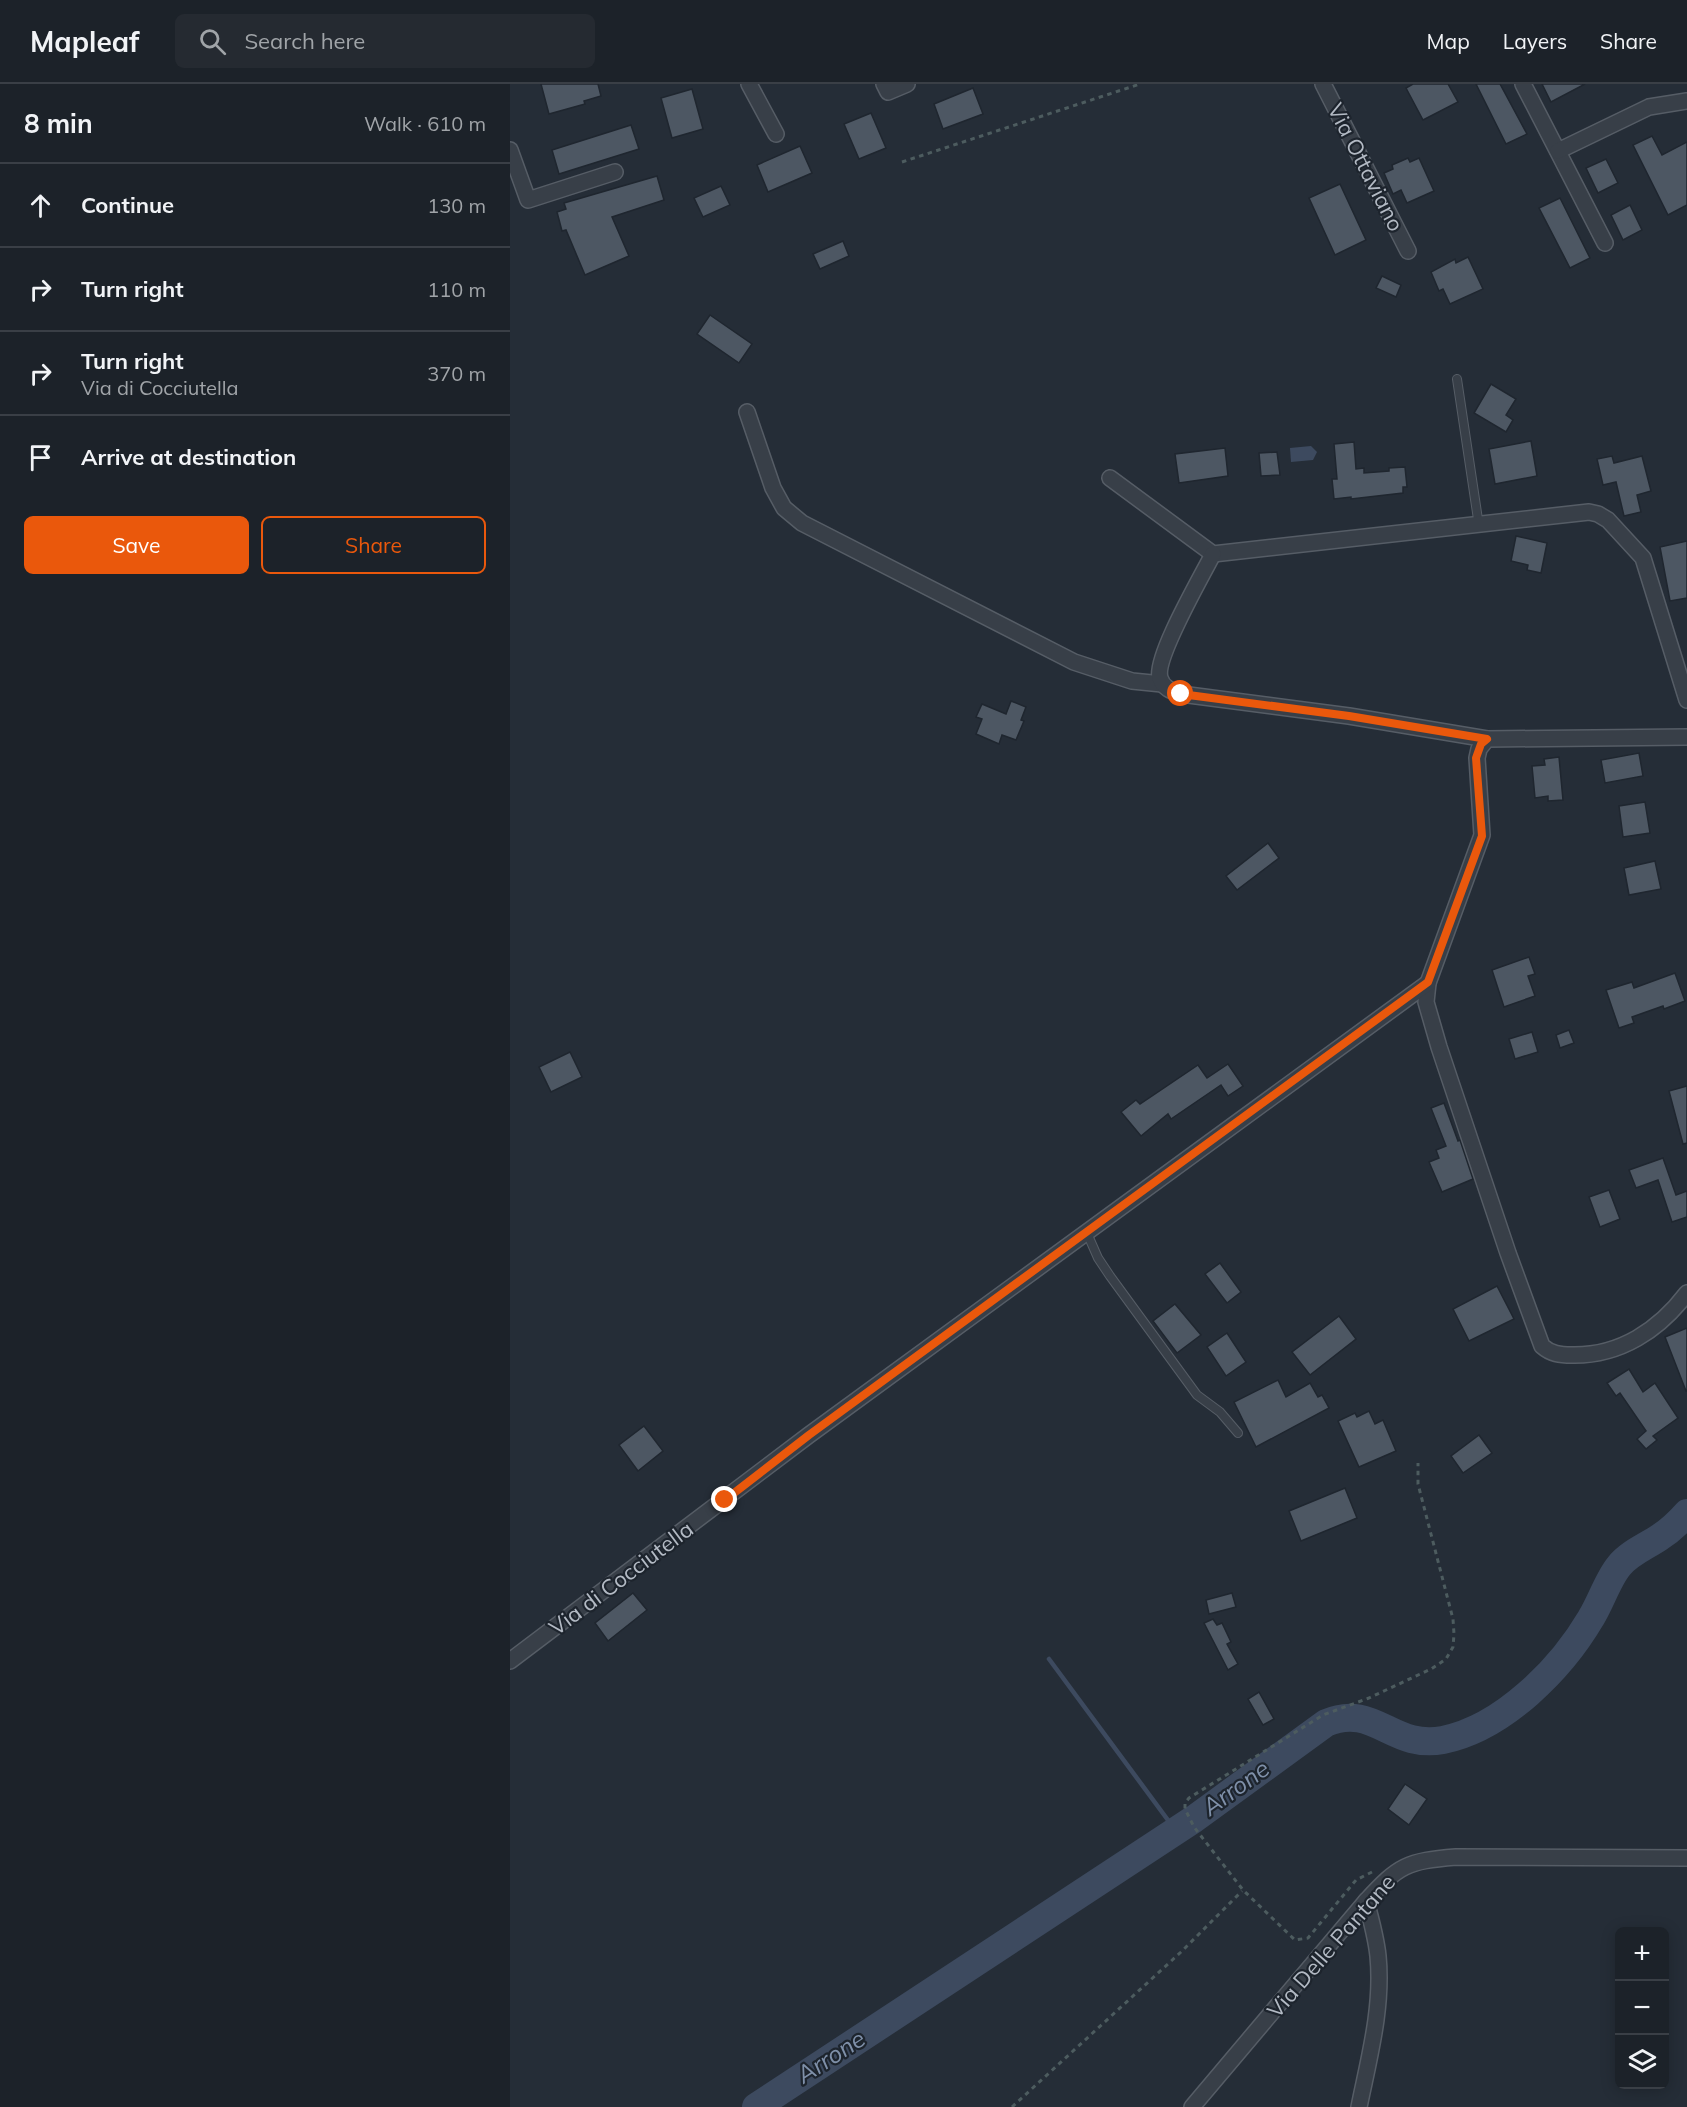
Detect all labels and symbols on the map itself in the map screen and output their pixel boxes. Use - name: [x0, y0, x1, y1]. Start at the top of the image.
- street label: Via Ottaviano: [1322, 98, 1410, 236]
- route start: [1167, 680, 1193, 706]
- route end: [711, 1486, 737, 1512]
- street label: Via di Cocciutella: [543, 1515, 699, 1641]
- water label: Arrone: [1195, 1753, 1275, 1822]
- street label: Via Delle Pantane: [1261, 1868, 1401, 2024]
- water label: Arrone: [790, 2023, 870, 2090]

